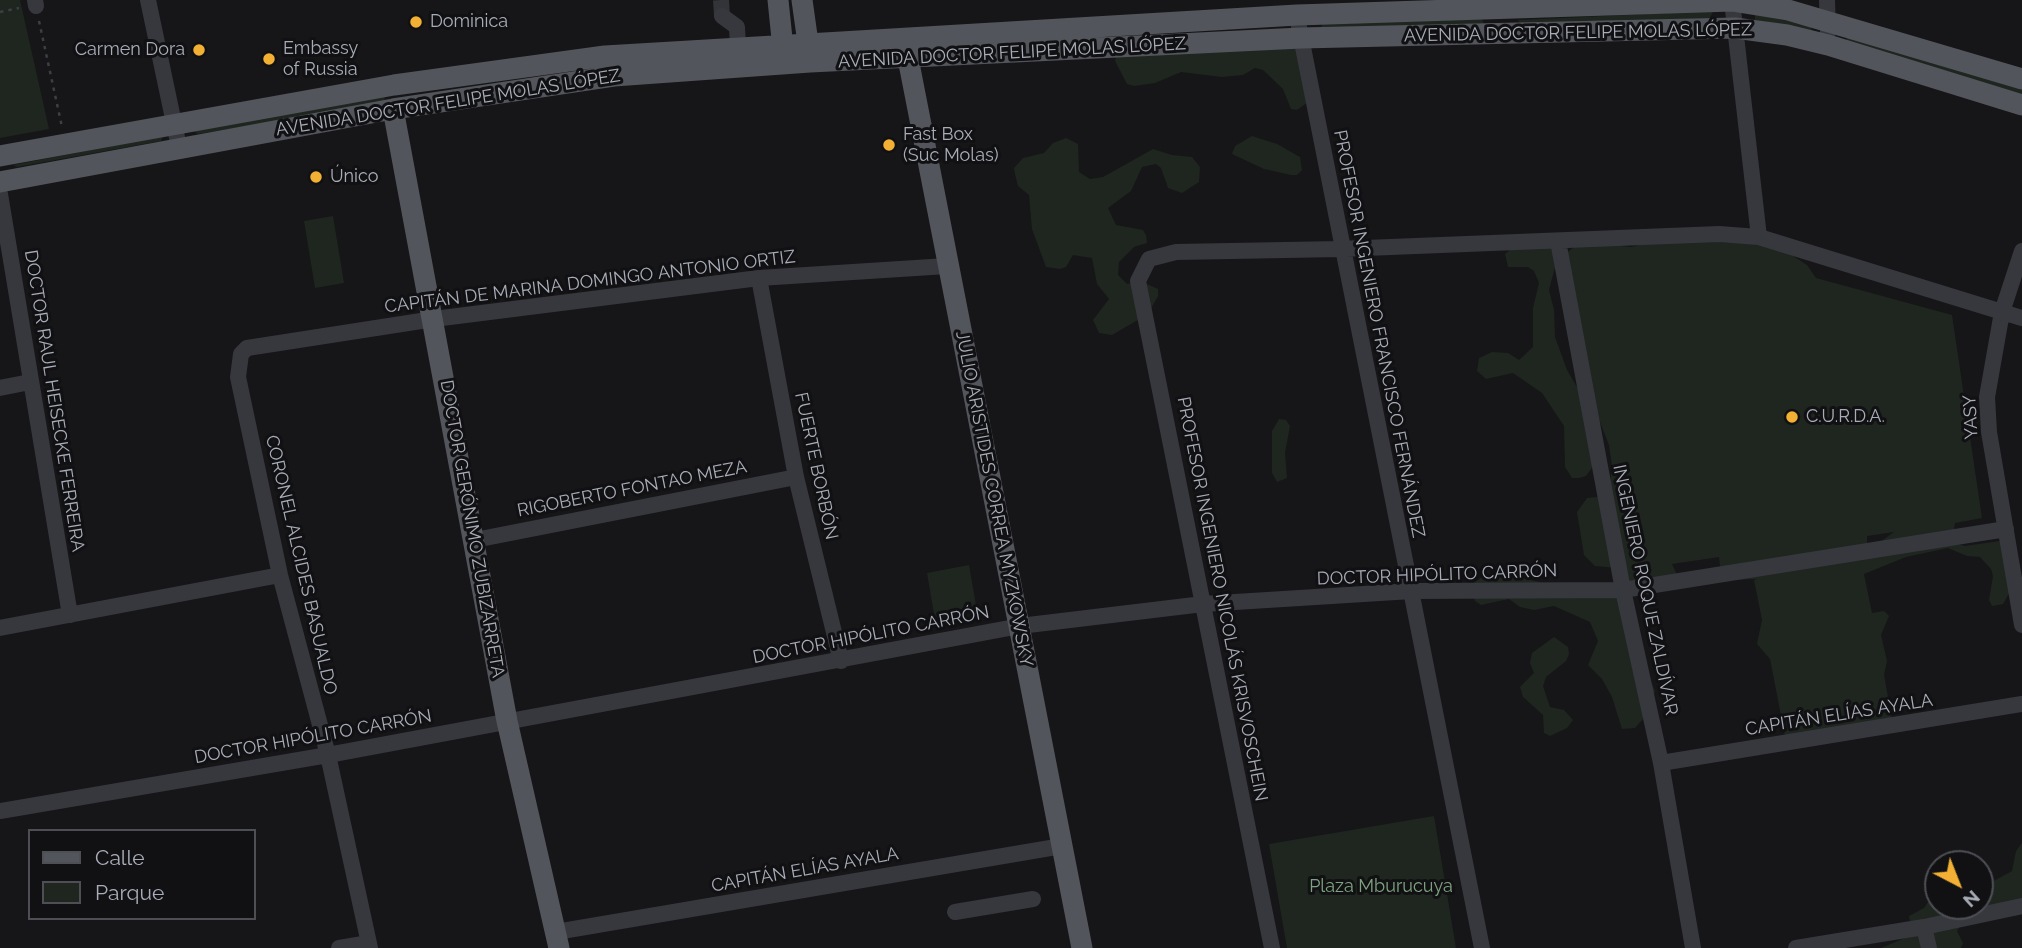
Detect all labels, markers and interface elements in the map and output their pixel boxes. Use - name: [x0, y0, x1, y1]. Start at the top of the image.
- place label: Dominica: [430, 11, 508, 33]
- marker: Dominica: [408, 14, 424, 30]
- street label: AVENIDA DOCTOR FELIPE MOLAS LÓPEZ: [1404, 19, 1752, 47]
- street label: AVENIDA DOCTOR FELIPE MOLAS LÓPEZ: [837, 33, 1187, 73]
- place label: Embassy of Russia: [283, 38, 358, 80]
- place label: Carmen Dora: [75, 39, 185, 61]
- marker: Carmen Dora: [191, 42, 207, 58]
- marker: Embassy of Russia: [261, 51, 277, 67]
- street label: AVENIDA DOCTOR FELIPE MOLAS LÓPEZ: [274, 65, 622, 141]
- place label: Fast Box (Suc Molas): [903, 124, 999, 166]
- street label: PROFESOR INGENIERO FRANCISCO FERNÁNDEZ: [1329, 128, 1429, 540]
- marker: Fast Box (Suc Molas): [881, 137, 897, 153]
- place label: Único: [330, 166, 378, 188]
- marker: Único: [308, 169, 324, 185]
- street label: CAPITÁN DE MARINA DOMINGO ANTONIO ORTIZ: [383, 246, 797, 318]
- street label: DOCTOR RAUL HEISECKE FERREIRA: [19, 249, 89, 553]
- street label: JULIO ARISTIDES CORREA MYZKOWSKY: [951, 329, 1037, 669]
- street label: DOCTOR GERÓNIMO ZUBIZARRETA: [435, 379, 509, 679]
- street label: FUERTE BORBÓN: [790, 390, 842, 542]
- street label: YASY: [1959, 394, 1983, 440]
- street label: PROFESOR INGENIERO NICOLÁS KRISVOSCHEIN: [1172, 395, 1272, 803]
- place label: C.U.R.D.A.: [1806, 406, 1885, 428]
- marker: C.U.R.D.A.: [1784, 409, 1800, 425]
- street label: CORONEL ALCIDES BASUALDO: [261, 433, 341, 697]
- street label: RIGOBERTO FONTAO MEZA: [515, 456, 749, 522]
- street label: INGENIERO ROQUE ZALDÍVAR: [1608, 463, 1682, 717]
- street label: DOCTOR HIPÓLITO CARRÓN: [1316, 560, 1558, 590]
- street label: DOCTOR HIPÓLITO CARRÓN: [751, 601, 991, 669]
- street label: CAPITÁN ELÍAS AYALA: [1744, 689, 1934, 741]
- street label: DOCTOR HIPÓLITO CARRÓN: [193, 705, 433, 769]
- legend: [28, 829, 256, 920]
- street label: CAPITÁN ELÍAS AYALA: [710, 843, 900, 897]
- text: Calle: [95, 845, 145, 870]
- north arrow: [1924, 850, 1994, 920]
- park label: Plaza Mburucuya: [1309, 876, 1453, 898]
- text: Parque: [95, 880, 164, 905]
- text: N: [1959, 886, 1984, 912]

